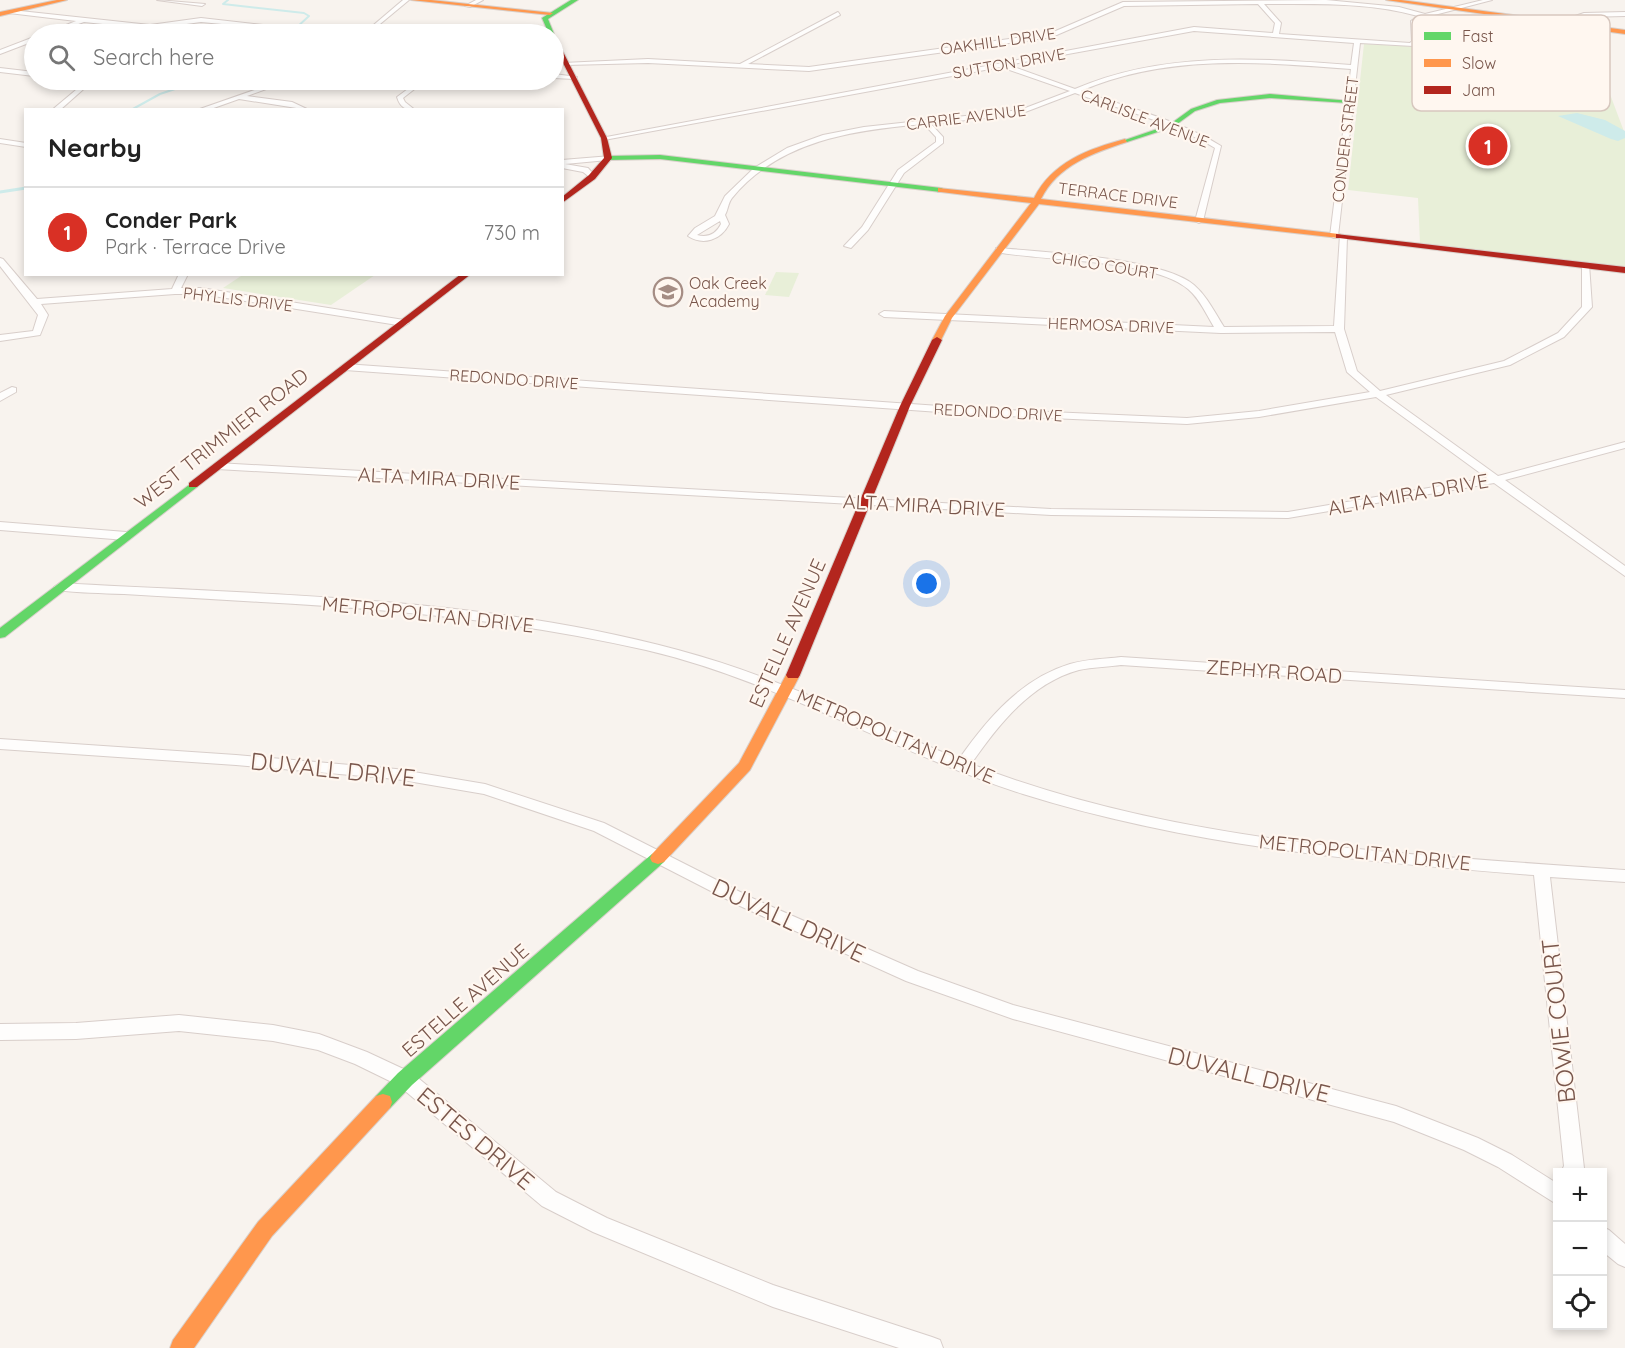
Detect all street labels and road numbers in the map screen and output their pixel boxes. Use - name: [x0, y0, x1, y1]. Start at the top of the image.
- street label: OAKHILL DRIVE: [939, 23, 1057, 59]
- street label: SUTTON DRIVE: [951, 43, 1067, 83]
- street label: CONDER STREET: [1327, 74, 1363, 203]
- street label: CARLISLE AVENUE: [1078, 84, 1212, 152]
- street label: CARRIE AVENUE: [905, 100, 1027, 134]
- street label: TERRACE DRIVE: [1057, 178, 1179, 212]
- street label: CHICO COURT: [1050, 247, 1160, 283]
- street label: PHYLLIS DRIVE: [182, 282, 294, 316]
- street label: HERMOSA DRIVE: [1047, 313, 1175, 337]
- street label: WEST TRIMMIER ROAD: [129, 362, 313, 514]
- street label: REDONDO DRIVE: [449, 365, 579, 393]
- street label: REDONDO DRIVE: [933, 399, 1063, 425]
- street label: ALTA MIRA DRIVE: [357, 461, 521, 495]
- street label: ALTA MIRA DRIVE: [1326, 468, 1490, 520]
- street label: ALTA MIRA DRIVE: [842, 488, 1006, 522]
- street label: ESTELLE AVENUE: [743, 555, 831, 711]
- street label: METROPOLITAN DRIVE: [321, 590, 535, 638]
- street label: ZEPHYR ROAD: [1205, 654, 1343, 688]
- street label: METROPOLITAN DRIVE: [793, 683, 999, 789]
- street label: DUVALL DRIVE: [249, 745, 417, 793]
- street label: METROPOLITAN DRIVE: [1258, 828, 1472, 876]
- street label: DUVALL DRIVE: [707, 871, 871, 969]
- street label: ESTELLE AVENUE: [396, 938, 534, 1062]
- street label: BOWIE COURT: [1534, 938, 1582, 1104]
- street label: DUVALL DRIVE: [1165, 1039, 1333, 1109]
- street label: ESTES DRIVE: [411, 1080, 541, 1196]

